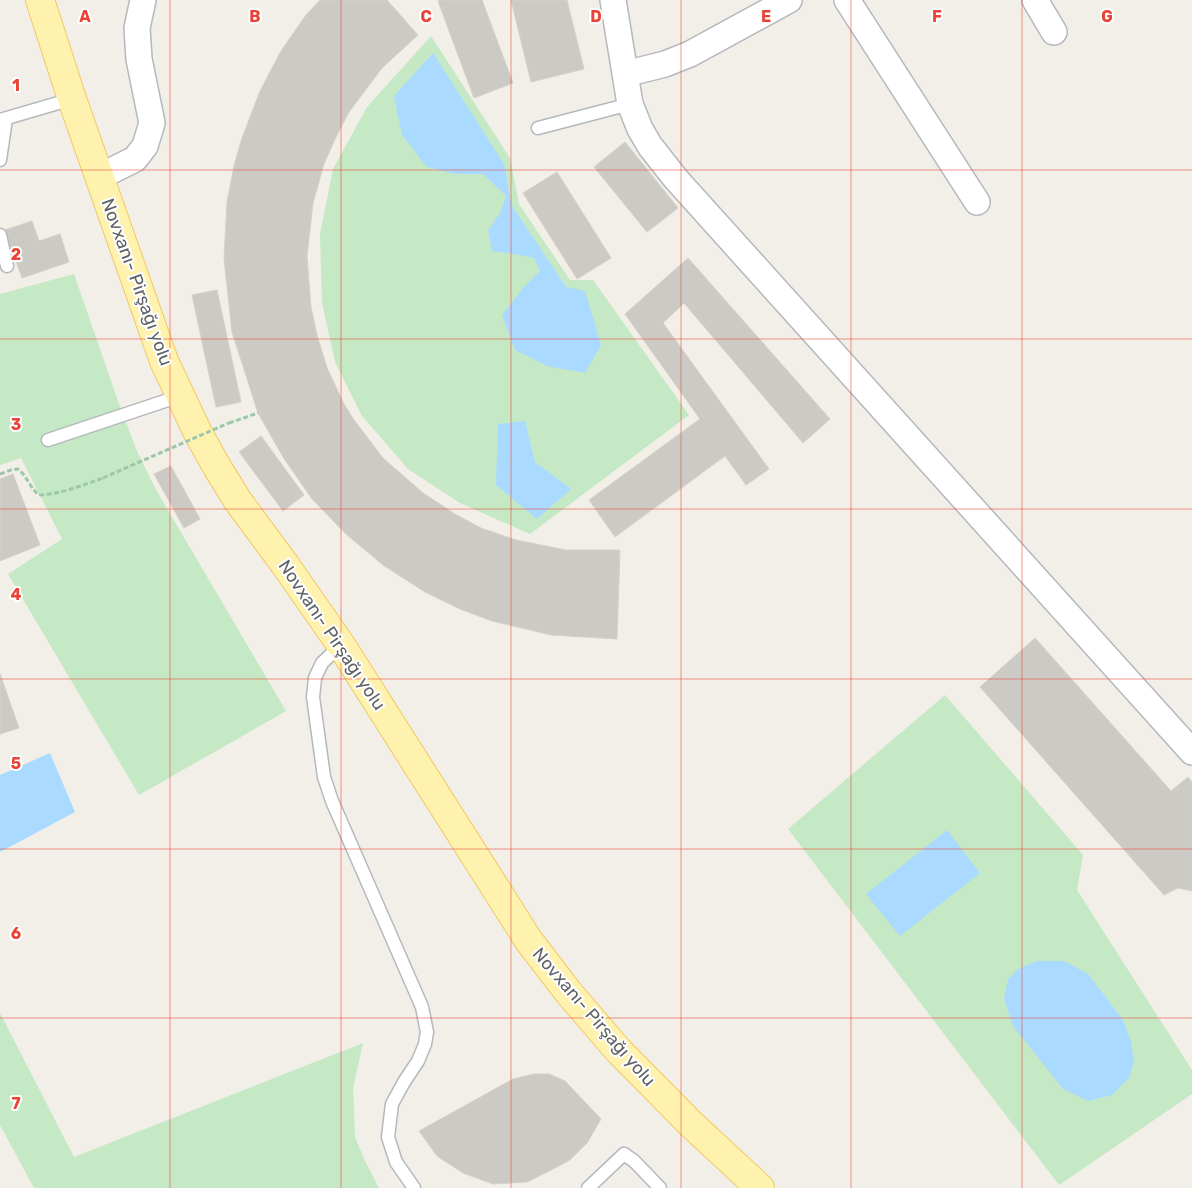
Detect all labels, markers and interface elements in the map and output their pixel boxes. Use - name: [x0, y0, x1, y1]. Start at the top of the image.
- text: A: [79, 7, 91, 26]
- text: B: [249, 7, 261, 26]
- text: C: [420, 7, 432, 26]
- text: D: [590, 7, 602, 26]
- text: E: [761, 7, 771, 26]
- text: F: [932, 7, 942, 26]
- text: G: [1101, 7, 1113, 26]
- text: 1: [12, 76, 20, 95]
- street label: Novxanı- Pirşağı yolu: [96, 195, 178, 369]
- text: 2: [11, 245, 21, 264]
- text: 3: [11, 415, 21, 434]
- street label: Novxanı- Pirşağı yolu: [274, 556, 390, 714]
- text: 4: [11, 585, 22, 604]
- text: 5: [11, 754, 21, 773]
- text: 6: [11, 924, 21, 943]
- street label: Novxanı- Pirşağı yolu: [528, 943, 660, 1091]
- text: 7: [11, 1094, 21, 1113]

